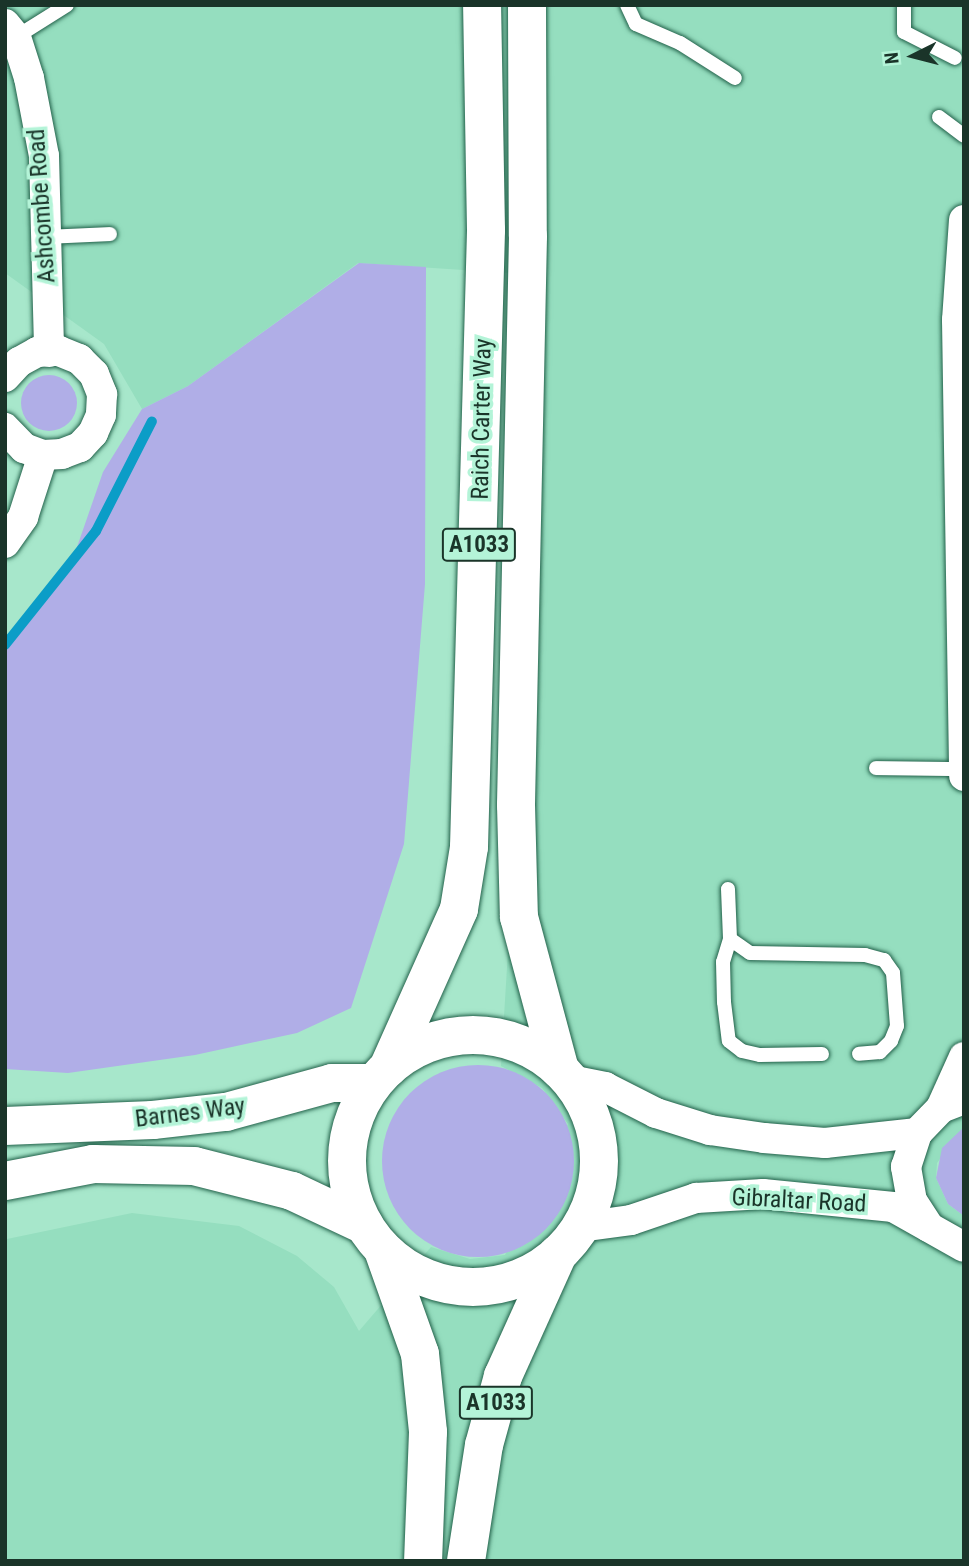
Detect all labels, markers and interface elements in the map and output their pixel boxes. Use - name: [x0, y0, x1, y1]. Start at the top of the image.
- north arrow: [878, 21, 948, 91]
- text: N: [880, 51, 904, 65]
- street label: Ashcombe Road: [22, 128, 62, 284]
- street label: Raich Carter Way: [466, 338, 498, 500]
- road number: A1033: [440, 526, 518, 565]
- street label: Barnes Way: [133, 1092, 247, 1134]
- street label: Gibraltar Road: [731, 1183, 867, 1219]
- road number: A1033: [458, 1384, 534, 1422]

